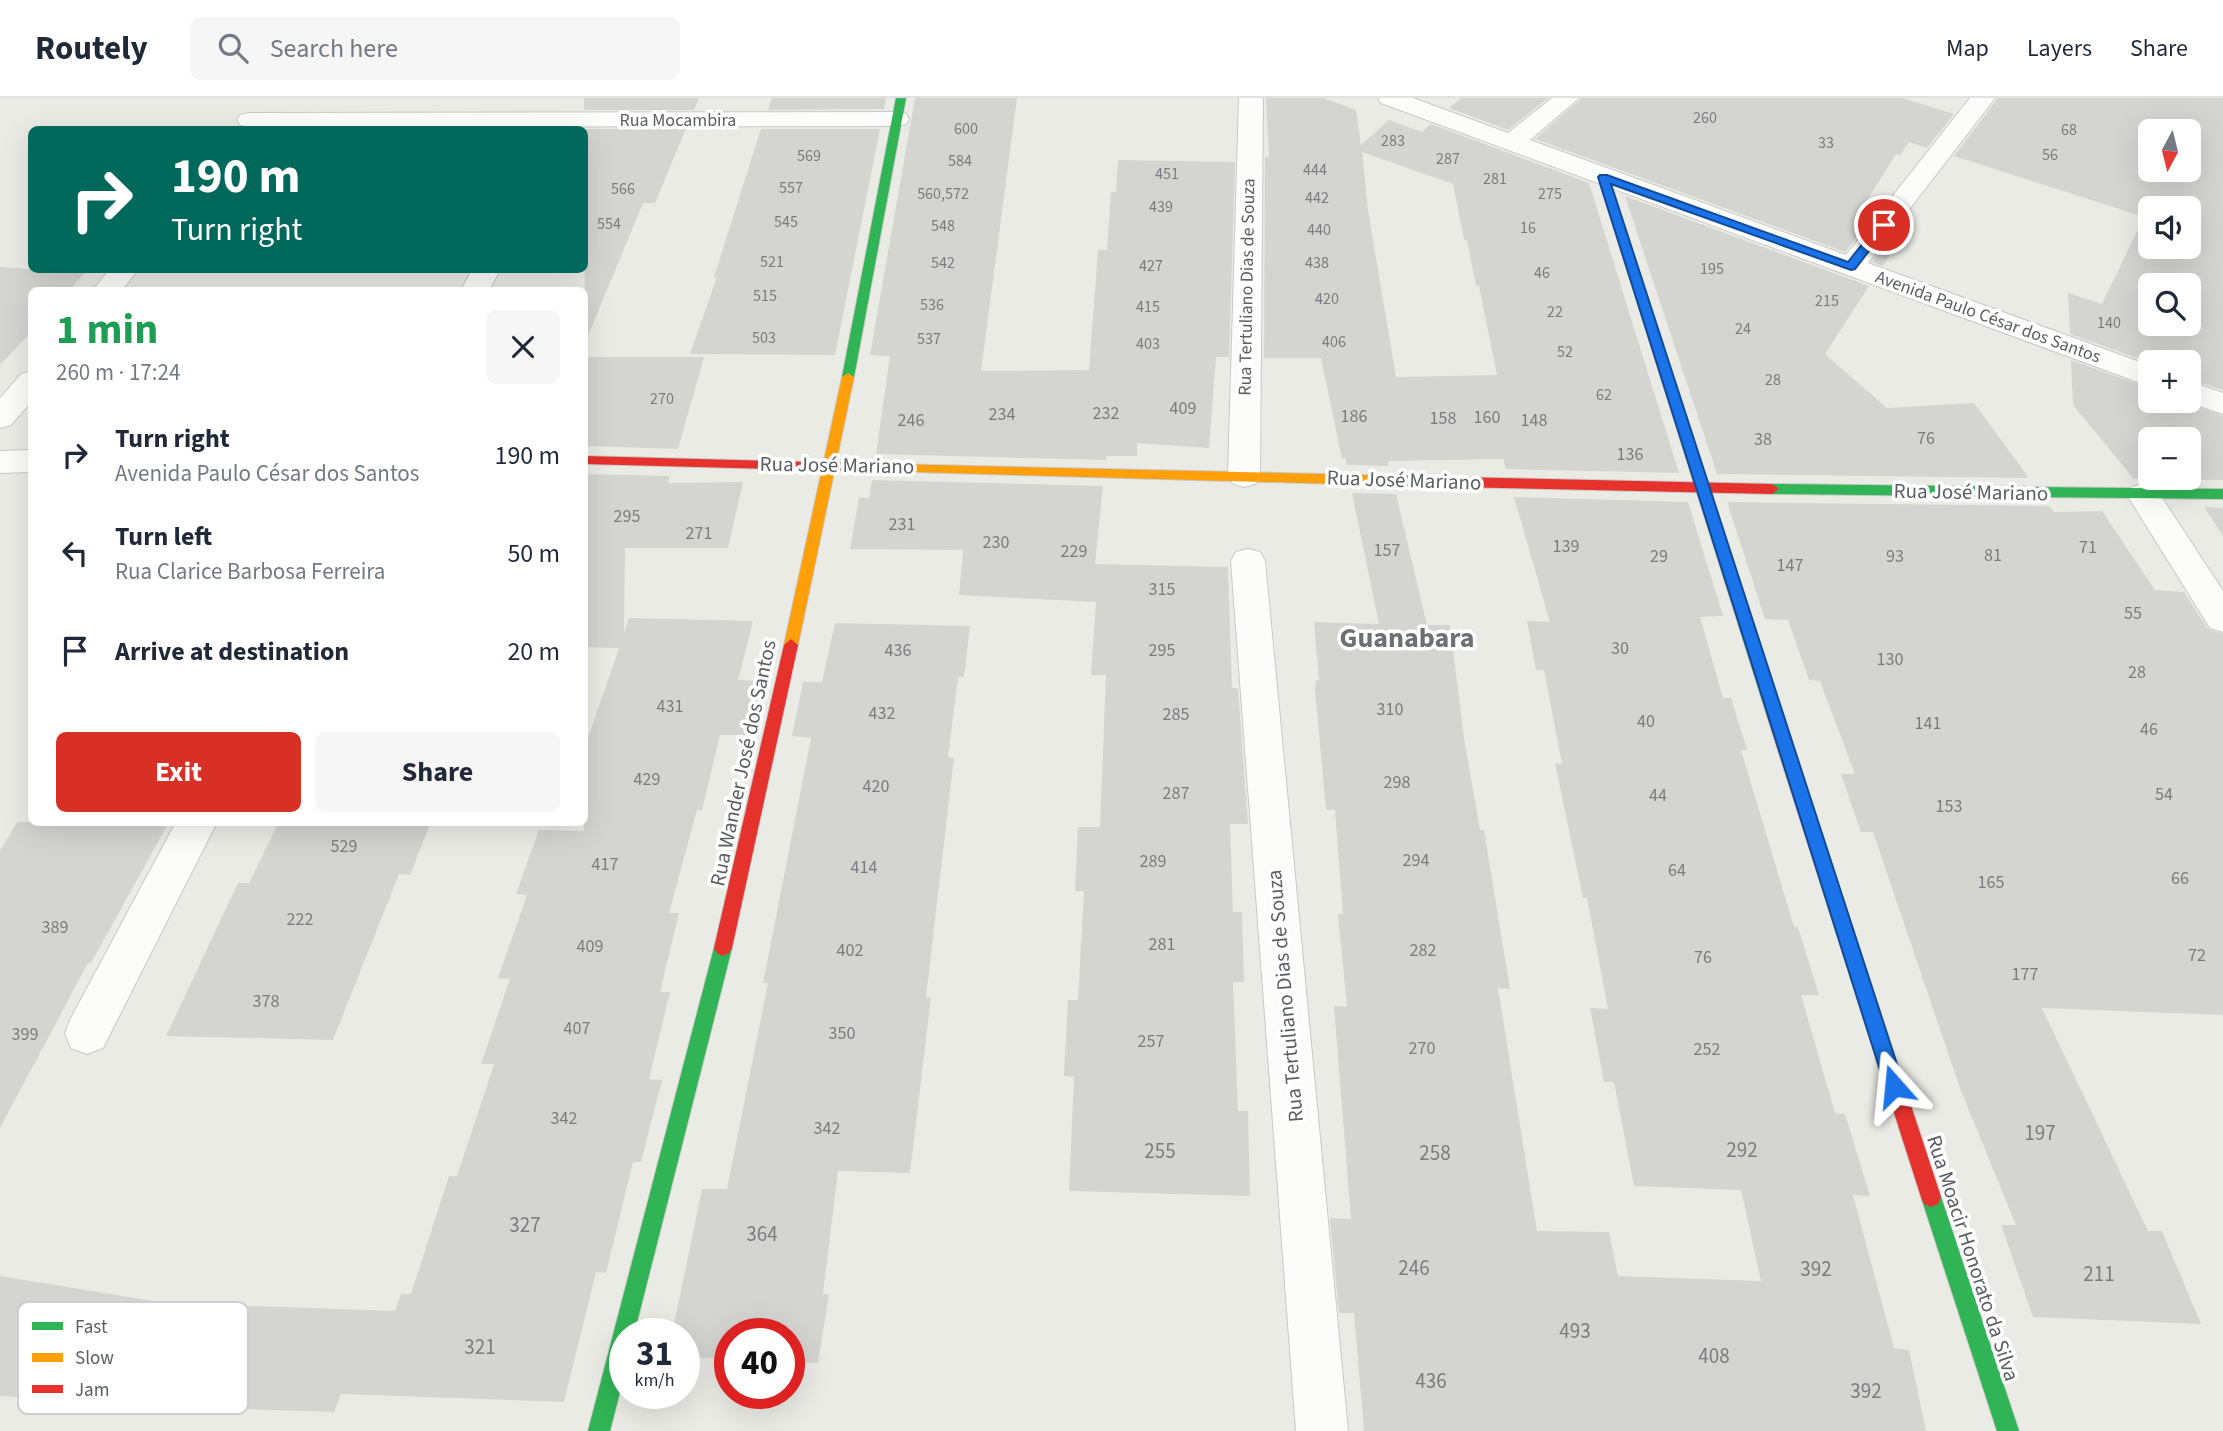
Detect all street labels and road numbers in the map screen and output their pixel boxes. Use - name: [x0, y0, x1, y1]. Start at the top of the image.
- street label: Rua Mocambira: [620, 108, 736, 133]
- street label: Rua Tertuliano Dias de Souza: [1233, 178, 1261, 396]
- street label: Avenida Paulo César dos Santos: [1872, 265, 2104, 369]
- street label: Rua José Mariano: [759, 449, 915, 481]
- street label: Rua José Mariano: [1326, 462, 1482, 498]
- street label: Rua José Mariano: [1893, 476, 2049, 508]
- street label: Rua Wander José dos Santos: [702, 637, 784, 889]
- street label: Rua Tertuliano Dias de Souza: [1259, 868, 1311, 1124]
- street label: Rua Moacir Honorato da Silva: [1919, 1131, 2027, 1385]

